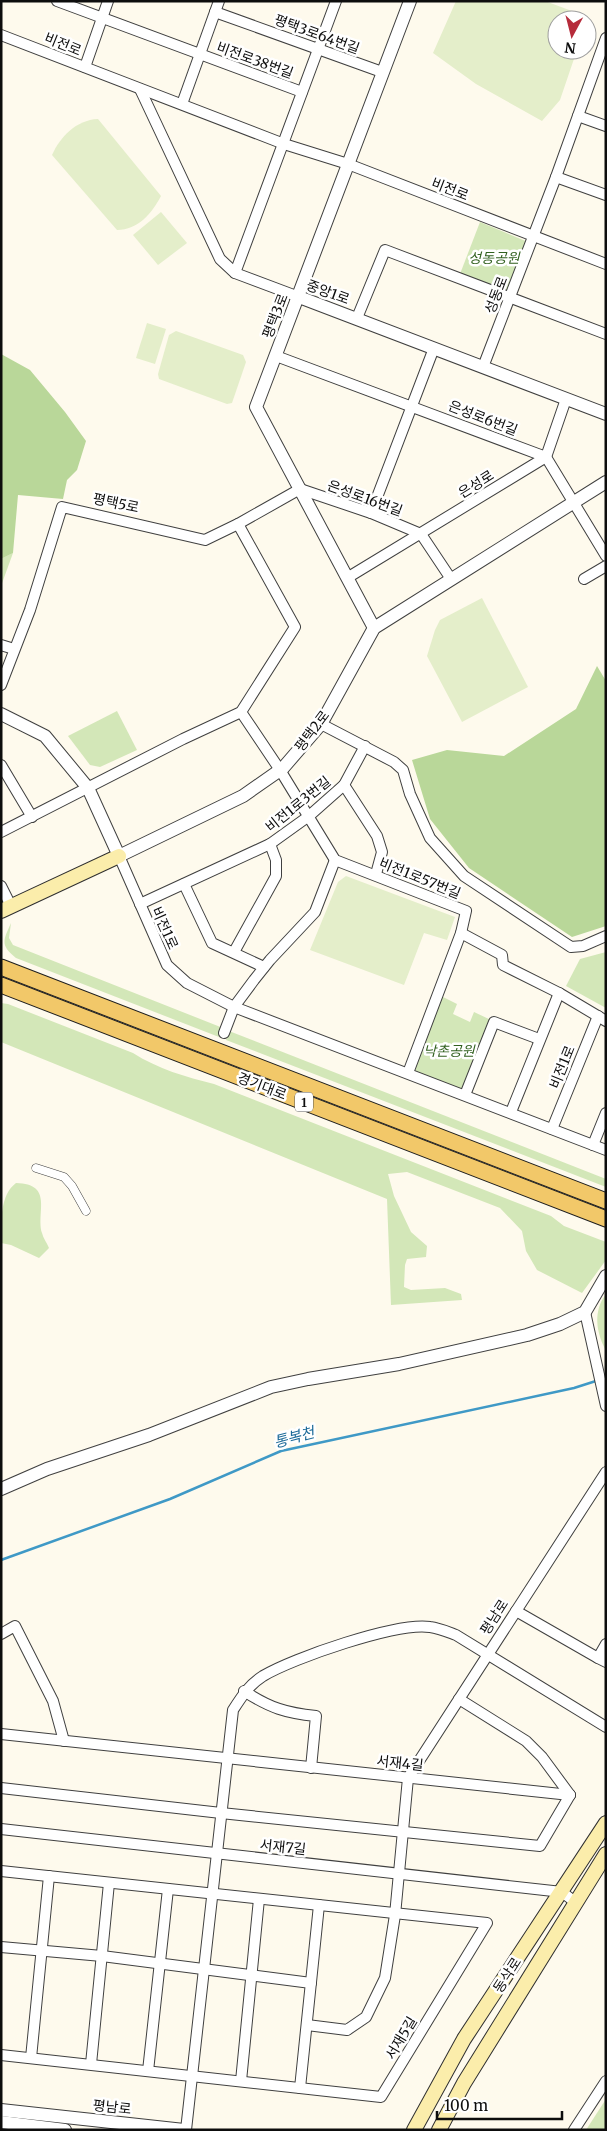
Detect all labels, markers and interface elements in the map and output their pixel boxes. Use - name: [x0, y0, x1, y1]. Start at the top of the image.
- street label: 평택3로64번길: [272, 10, 362, 58]
- north arrow: [547, 10, 597, 60]
- street label: 비전로: [42, 28, 84, 60]
- street label: 비전로38번길: [214, 38, 296, 82]
- text: N: [564, 38, 577, 58]
- street label: 비전로: [429, 174, 471, 204]
- park label: 성동공원: [468, 249, 521, 267]
- street label: 성동로: [481, 274, 511, 316]
- street label: 중앙1로: [304, 276, 352, 308]
- street label: 평택3로: [258, 291, 292, 341]
- street label: 은성로6번길: [446, 397, 520, 439]
- street label: 은성로: [455, 466, 497, 502]
- street label: 은성로16번길: [325, 476, 405, 520]
- street label: 평택5로: [91, 489, 141, 517]
- street label: 평택2로: [291, 707, 333, 755]
- street label: 비전1로3번길: [262, 772, 334, 836]
- street label: 비전1로57번길: [377, 853, 463, 903]
- street label: 비전1로: [148, 904, 182, 952]
- park label: 낙촌공원: [423, 1042, 476, 1060]
- street label: 비전1로: [545, 1043, 579, 1091]
- street label: 경기대로: [235, 1068, 289, 1104]
- road number: 1: [295, 1092, 313, 1112]
- water label: 통복천: [272, 1422, 319, 1452]
- street label: 평남로: [476, 1596, 512, 1638]
- street label: 서재4길: [376, 1752, 424, 1774]
- street label: 서재7길: [259, 1836, 307, 1858]
- street label: 동삭로: [489, 1954, 525, 1996]
- street label: 서재5길: [381, 2013, 421, 2063]
- scale bar: [437, 2088, 562, 2120]
- street label: 평남로: [92, 2096, 132, 2118]
- text: 100 m: [444, 2096, 488, 2115]

